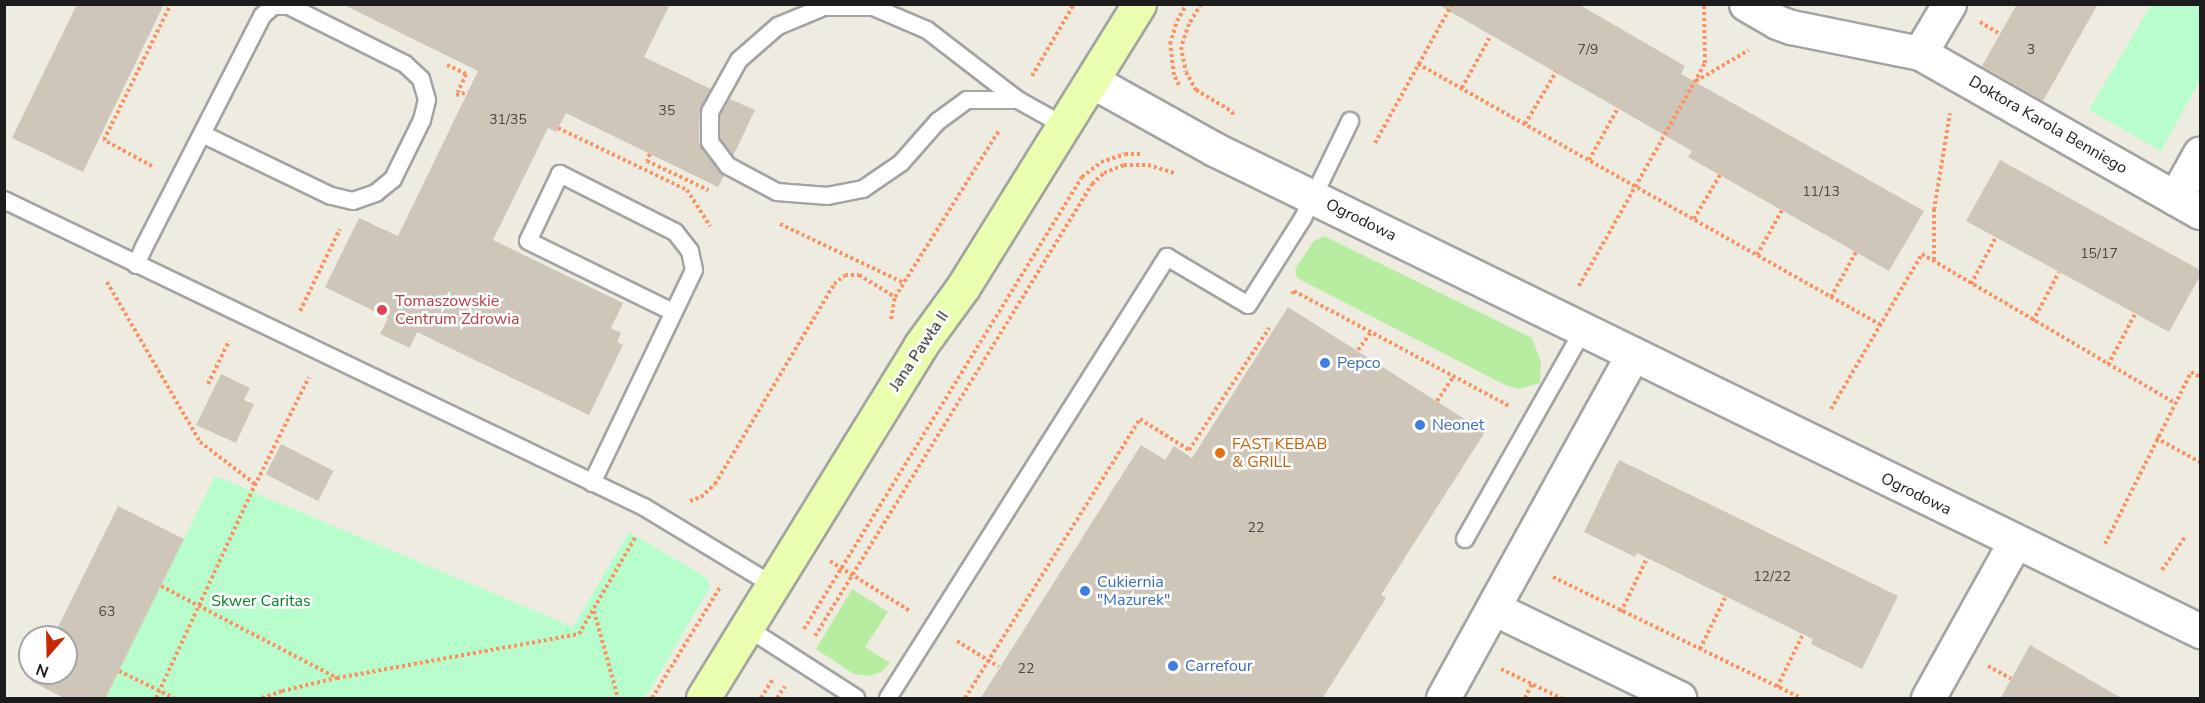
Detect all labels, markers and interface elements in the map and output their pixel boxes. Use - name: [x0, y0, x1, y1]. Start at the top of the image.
- house number: 7/9: [1578, 42, 1598, 58]
- house number: 3: [2027, 42, 2035, 58]
- street label: Doktora Karola Benniego: [1965, 72, 2131, 178]
- house number: 35: [659, 103, 675, 119]
- house number: 31/35: [489, 112, 527, 128]
- house number: 11/13: [1802, 184, 1840, 200]
- street label: Ogrodowa: [1323, 195, 1399, 245]
- house number: 15/17: [2080, 246, 2118, 262]
- place label: Tomaszowskie Centrum Zdrowia: [395, 291, 519, 329]
- marker: Tomaszowskie Centrum Zdrowia: [373, 301, 391, 319]
- street label: Jana Pawła II: [885, 307, 953, 395]
- place label: Pepco: [1337, 353, 1381, 373]
- marker: Pepco: [1318, 356, 1332, 370]
- place label: Neonet: [1432, 415, 1484, 435]
- marker: Neonet: [1413, 418, 1427, 432]
- place label: FAST KEBAB & GRILL: [1232, 434, 1327, 472]
- marker: FAST KEBAB & GRILL: [1213, 446, 1227, 460]
- street label: Ogrodowa: [1878, 469, 1954, 519]
- house number: 22: [1248, 520, 1264, 536]
- house number: 12/22: [1753, 569, 1791, 585]
- place label: Cukiernia "Mazurek": [1097, 572, 1170, 610]
- marker: Cukiernia "Mazurek": [1078, 584, 1092, 598]
- park label: Skwer Caritas: [211, 591, 311, 611]
- house number: 63: [99, 604, 115, 620]
- north arrow: [18, 625, 78, 685]
- place label: Carrefour: [1185, 656, 1253, 676]
- text: N: [33, 658, 52, 682]
- marker: Carrefour: [1166, 659, 1180, 673]
- house number: 22: [1018, 661, 1034, 677]

